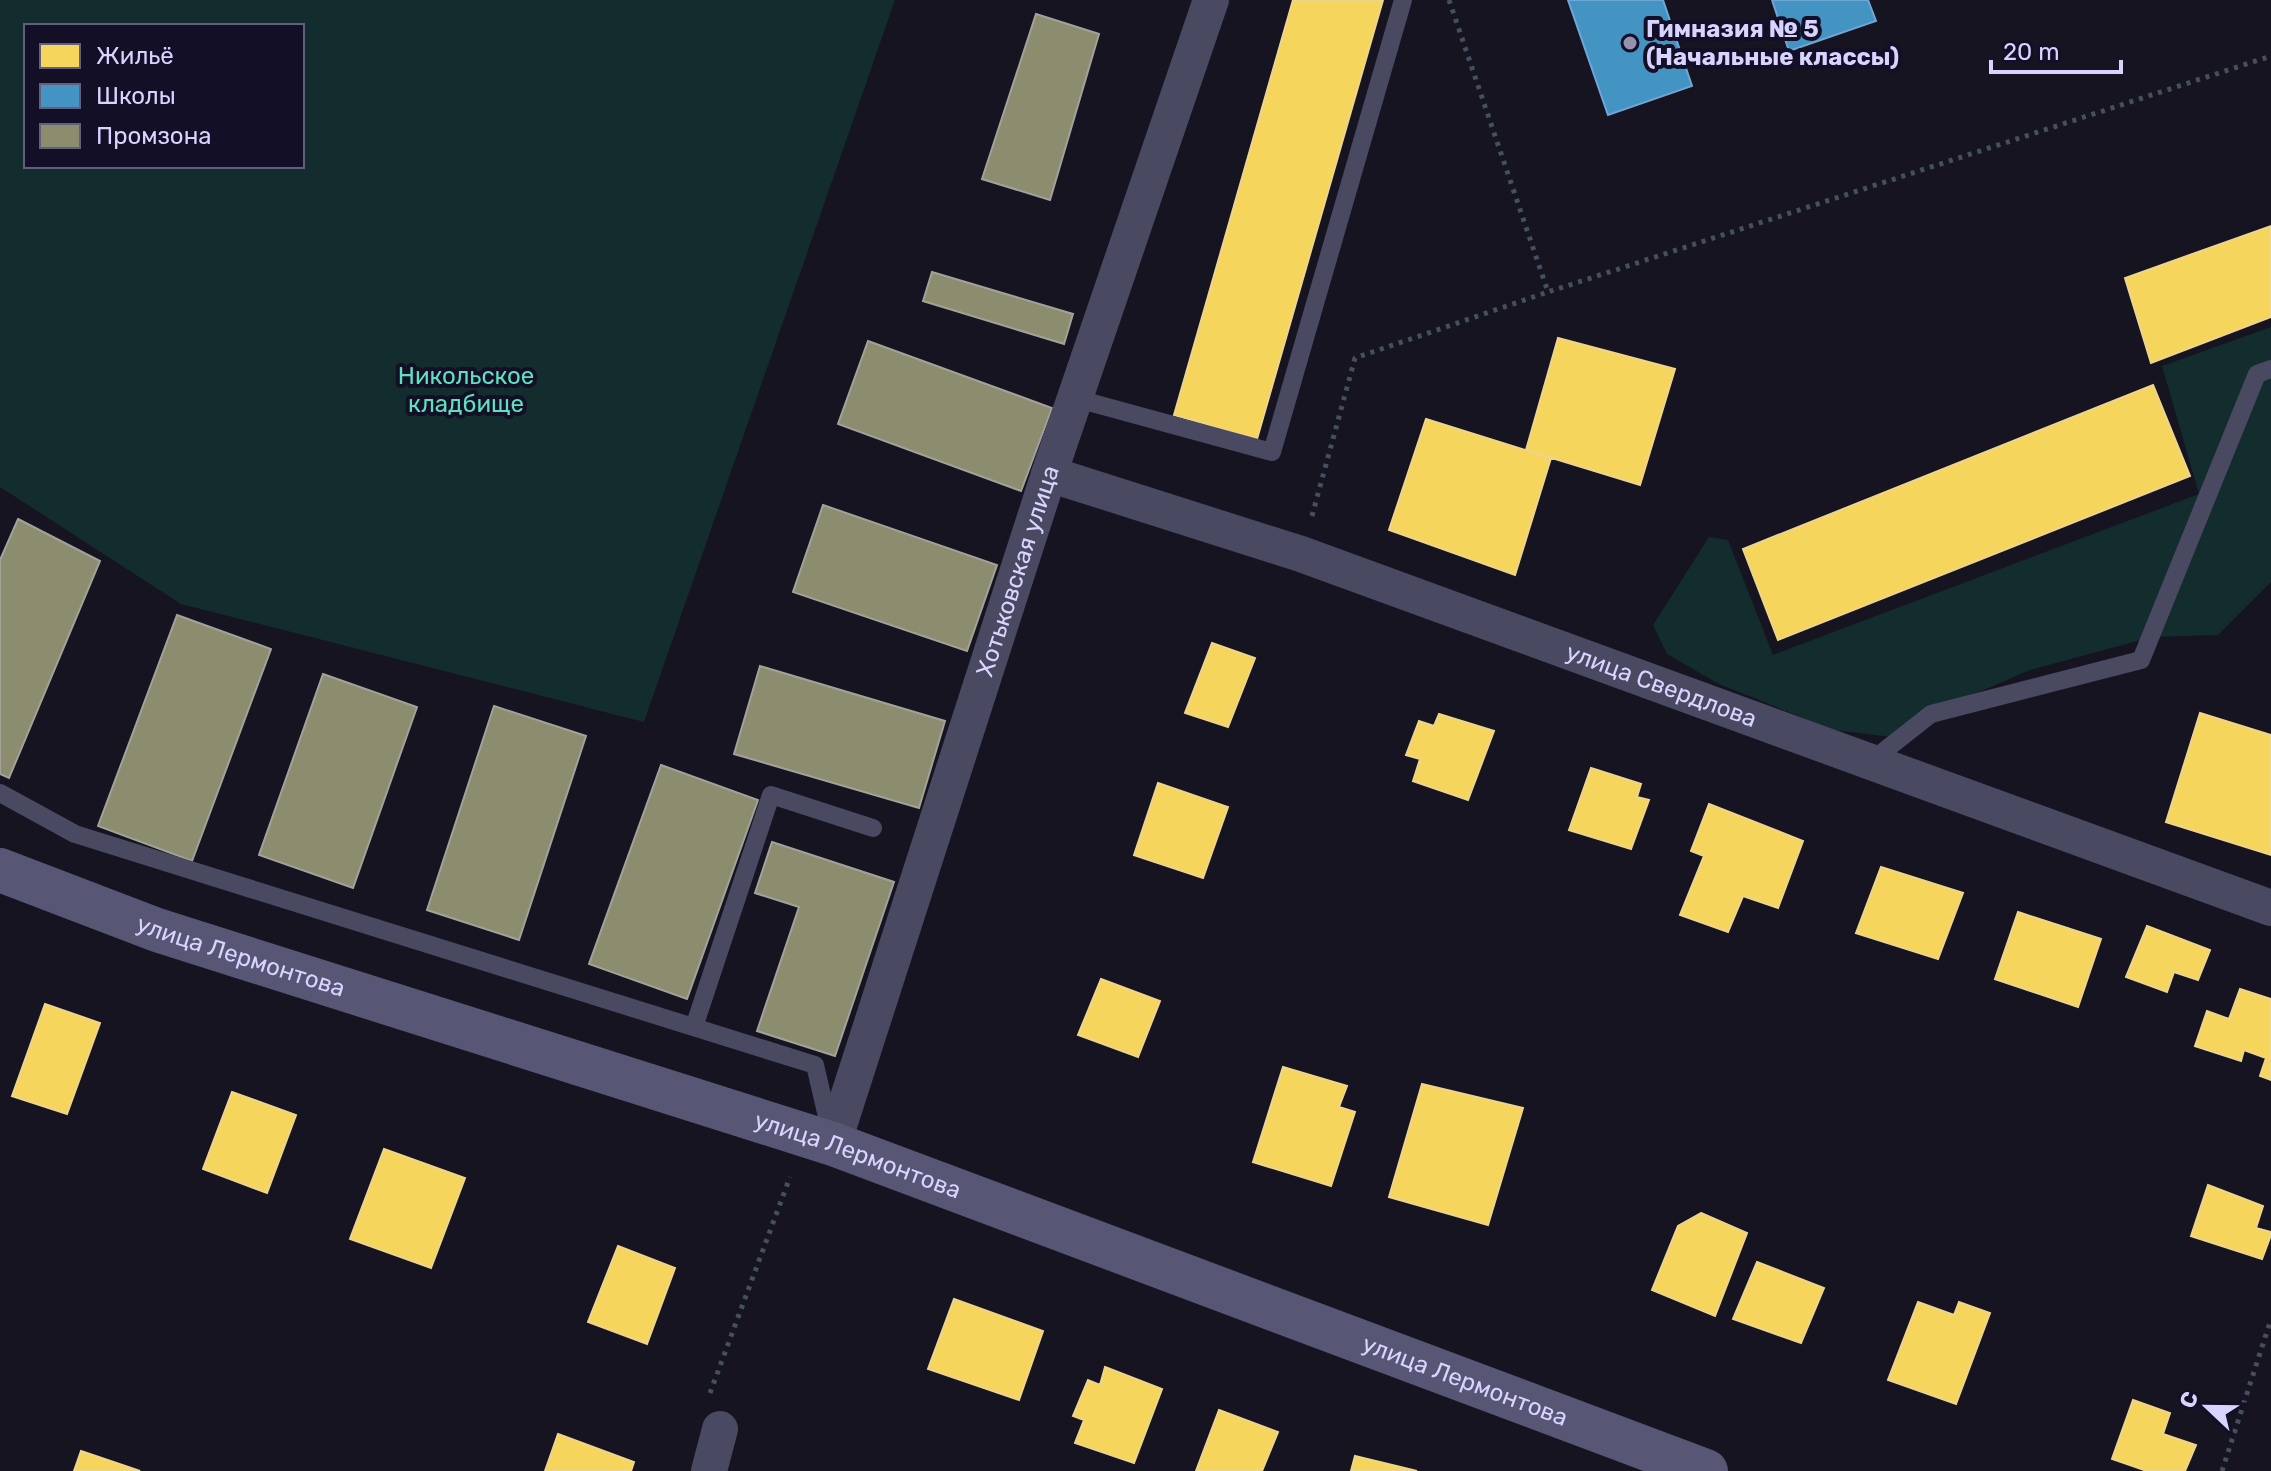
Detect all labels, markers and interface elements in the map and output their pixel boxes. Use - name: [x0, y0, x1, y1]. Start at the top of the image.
- place label: Гимназия № 5 (Начальные классы): [1646, 15, 1899, 71]
- legend: [24, 24, 304, 168]
- scale bar: [1991, 24, 2121, 74]
- marker: Гимназия № 5 (Начальные классы): [1621, 34, 1639, 52]
- text: 20 m: [2003, 38, 2060, 66]
- text: Жильё: [96, 42, 174, 70]
- text: Школы: [96, 82, 176, 110]
- text: Промзона: [96, 122, 212, 150]
- park label: Никольское кладбище: [398, 362, 534, 418]
- street label: Хотьковская улица: [971, 462, 1065, 680]
- street label: улица Свердлова: [1562, 638, 1761, 733]
- street label: улица Лермонтова: [133, 910, 349, 1003]
- street label: улица Лермонтова: [751, 1106, 965, 1205]
- street label: улица Лермонтова: [1358, 1330, 1572, 1432]
- north arrow: [2167, 1367, 2247, 1447]
- text: С: [2174, 1387, 2204, 1412]

